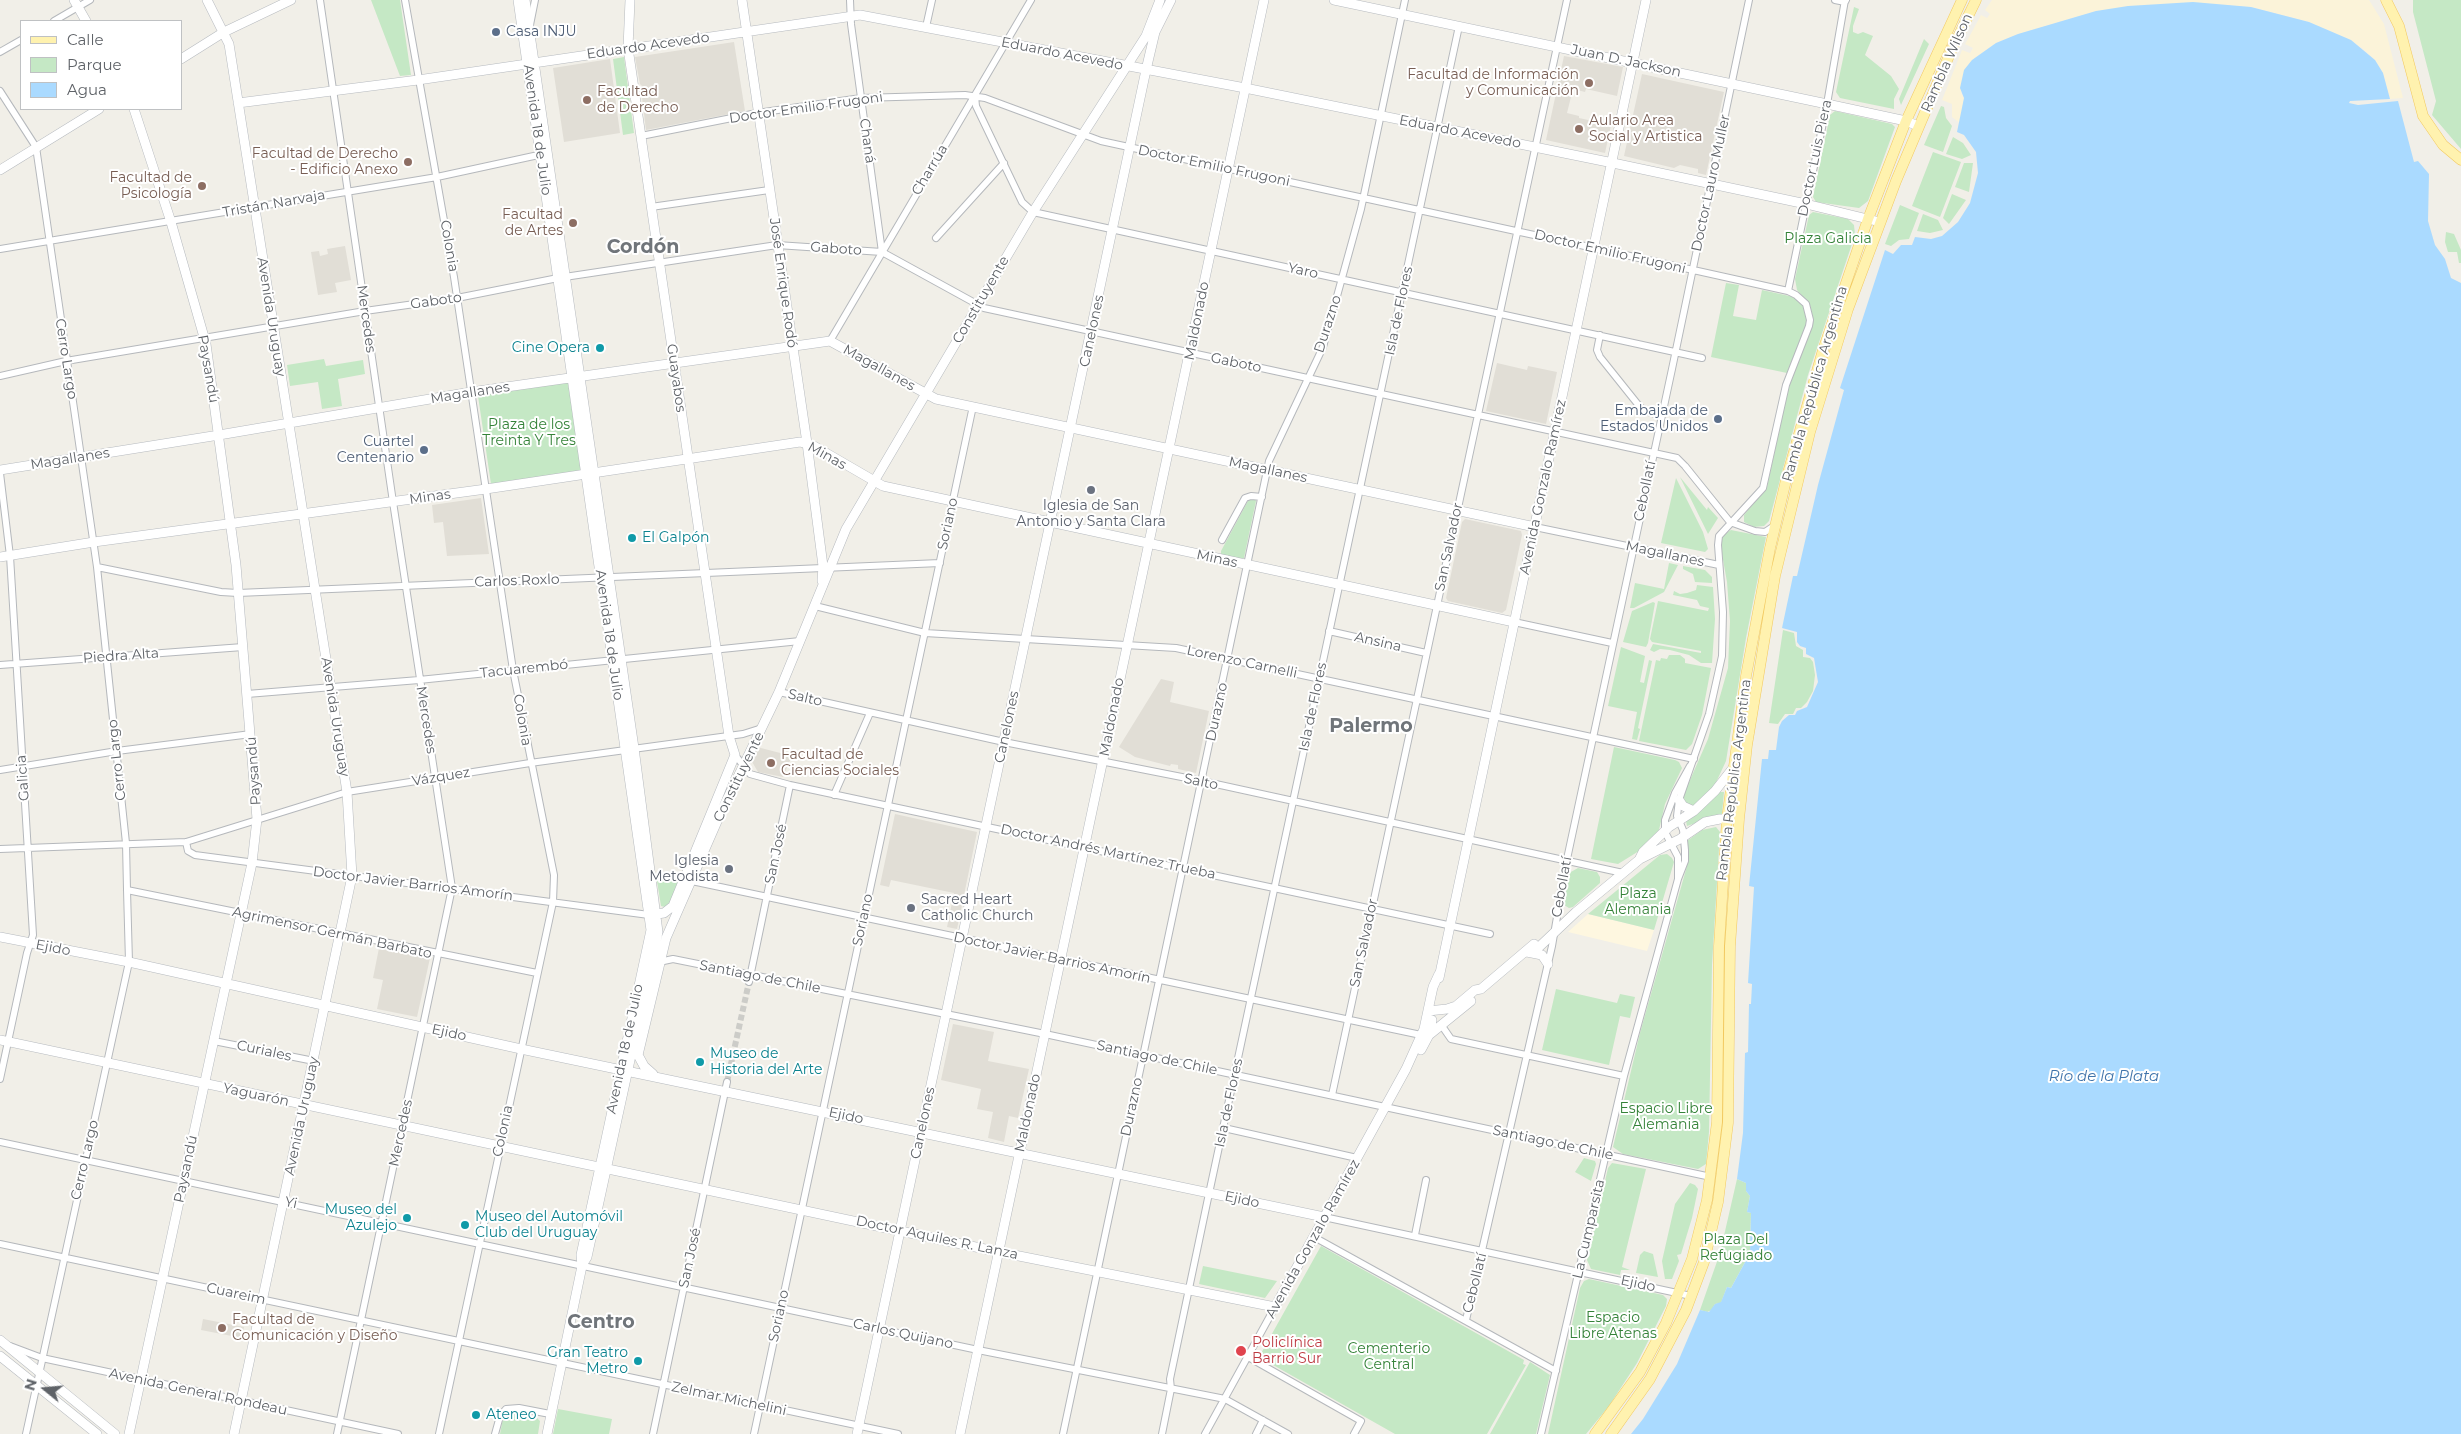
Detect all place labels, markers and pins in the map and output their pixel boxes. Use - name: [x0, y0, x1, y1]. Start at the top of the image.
- place label: Casa INJU: [506, 24, 577, 40]
- marker: Casa INJU: [490, 26, 502, 38]
- place label: Facultad de Información y Comunicación: [1407, 67, 1579, 100]
- marker: Facultad de Información y Comunicación: [1583, 77, 1595, 89]
- place label: Facultad de Derecho: [597, 84, 679, 116]
- marker: Facultad de Derecho: [581, 94, 593, 106]
- place label: Aulario Area Social y Artistica: [1589, 113, 1703, 146]
- marker: Aulario Area Social y Artistica: [1573, 123, 1585, 135]
- place label: Facultad de Derecho - Edificio Anexo: [252, 146, 398, 178]
- marker: Facultad de Derecho - Edificio Anexo: [402, 156, 414, 168]
- place label: Facultad de Psicología: [109, 170, 192, 202]
- marker: Facultad de Psicología: [196, 180, 208, 192]
- place label: Facultad de Artes: [502, 207, 563, 240]
- marker: Facultad de Artes: [567, 217, 579, 229]
- place label: Cine Opera: [512, 340, 590, 356]
- marker: Cine Opera: [594, 342, 606, 354]
- place label: Embajada de Estados Unidos: [1600, 403, 1708, 436]
- marker: Embajada de Estados Unidos: [1712, 413, 1724, 425]
- place label: Cuartel Centenario: [337, 434, 414, 467]
- marker: Cuartel Centenario: [418, 444, 430, 456]
- marker: Iglesia de San Antonio y Santa Clara: [1085, 484, 1097, 496]
- place label: Iglesia de San Antonio y Santa Clara: [1016, 498, 1166, 530]
- place label: El Galpón: [642, 530, 709, 546]
- marker: El Galpón: [626, 532, 638, 544]
- place label: Facultad de Ciencias Sociales: [781, 747, 899, 780]
- marker: Facultad de Ciencias Sociales: [765, 757, 777, 769]
- place label: Iglesia Metodista: [649, 853, 719, 886]
- marker: Iglesia Metodista: [723, 863, 735, 875]
- place label: Sacred Heart Catholic Church: [921, 892, 1034, 924]
- marker: Sacred Heart Catholic Church: [905, 902, 917, 914]
- place label: Museo de Historia del Arte: [710, 1046, 822, 1078]
- marker: Museo de Historia del Arte: [694, 1056, 706, 1068]
- place label: Museo del Azulejo: [325, 1202, 397, 1234]
- place label: Museo del Automóvil Club del Uruguay: [475, 1209, 623, 1242]
- marker: Museo del Azulejo: [401, 1212, 413, 1224]
- marker: Museo del Automóvil Club del Uruguay: [459, 1219, 471, 1231]
- place label: Facultad de Comunicación y Diseño: [232, 1312, 398, 1344]
- marker: Facultad de Comunicación y Diseño: [216, 1322, 228, 1334]
- place label: Policlínica Barrio Sur: [1252, 1335, 1323, 1368]
- marker: Policlínica Barrio Sur: [1234, 1344, 1248, 1358]
- place label: Gran Teatro Metro: [547, 1345, 628, 1378]
- marker: Gran Teatro Metro: [632, 1355, 644, 1367]
- place label: Ateneo: [486, 1407, 537, 1423]
- marker: Ateneo: [470, 1409, 482, 1421]

